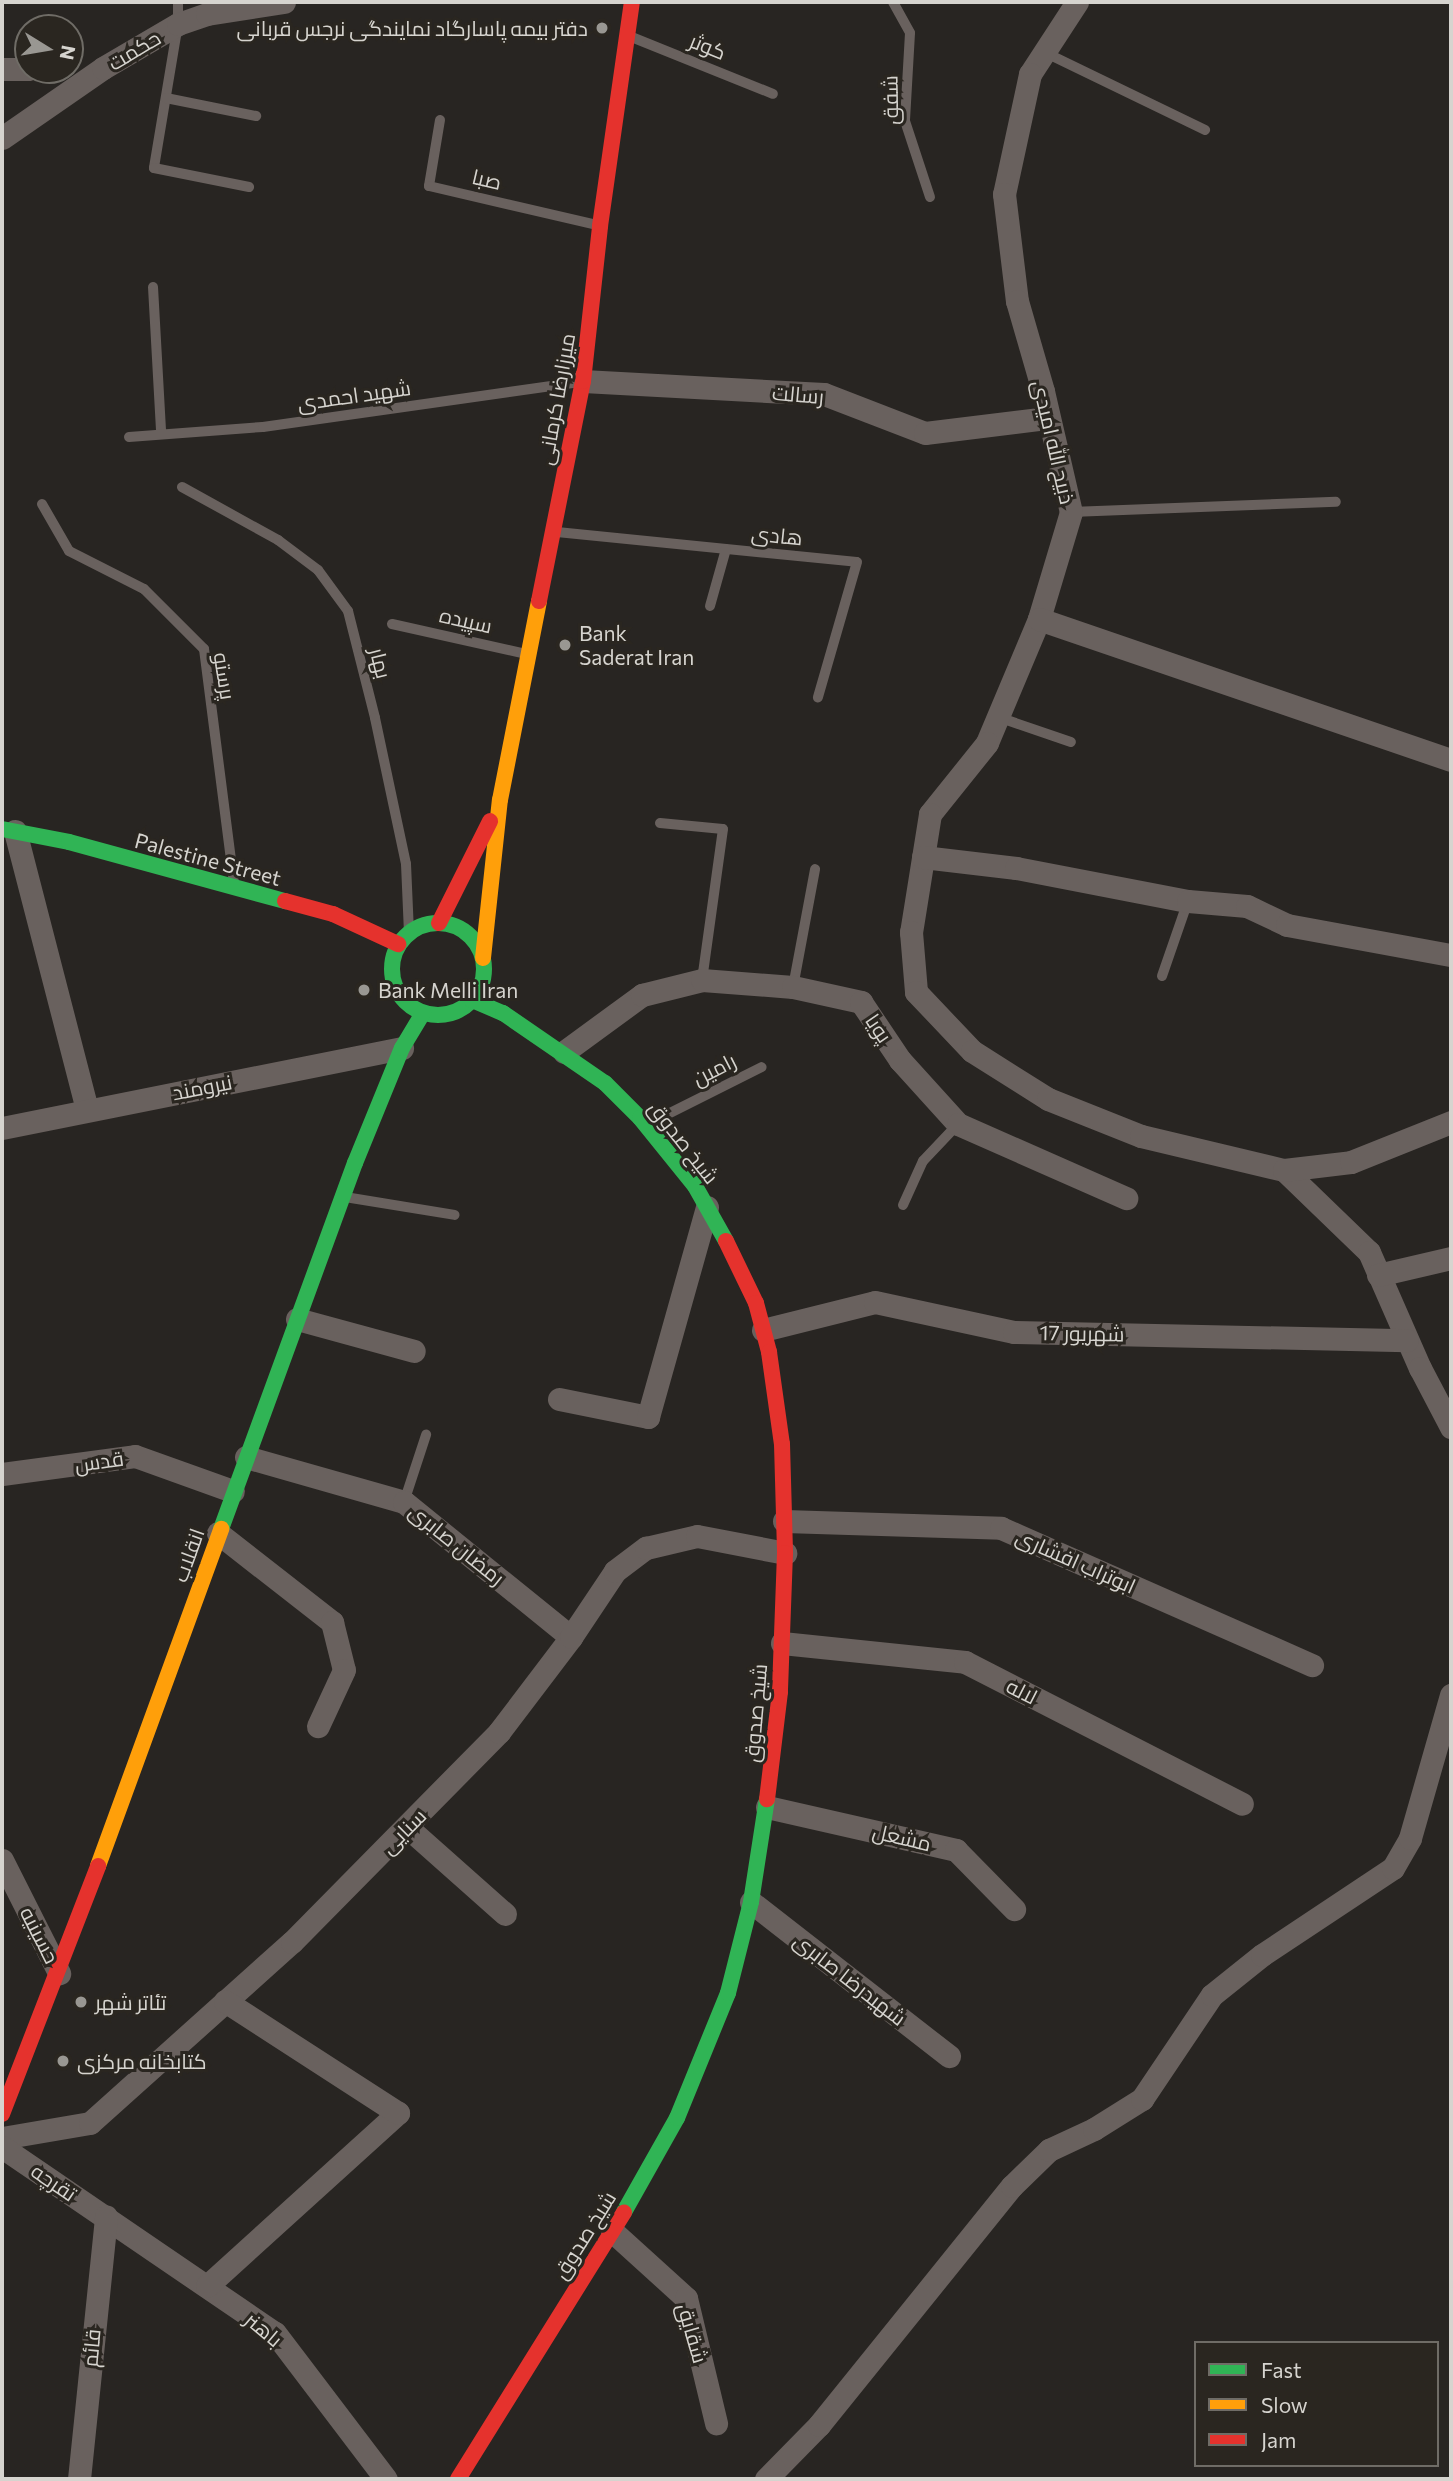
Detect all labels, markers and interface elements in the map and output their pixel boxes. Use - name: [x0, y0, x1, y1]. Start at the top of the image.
- north arrow: [14, 14, 84, 84]
- place label: دفتر بیمه پاسارگاد نمایندگی نرجس قربانی: [237, 15, 588, 41]
- marker: دفتر بیمه پاسارگاد نمایندگی نرجس قربانی: [594, 20, 610, 36]
- street label: حکمت: [103, 25, 165, 75]
- street label: کوثر: [686, 27, 730, 65]
- text: N: [55, 44, 81, 62]
- street label: شفق: [877, 75, 903, 125]
- street label: صبا: [470, 163, 504, 195]
- street label: میرزارضا کرمانی: [532, 331, 580, 467]
- street label: شهید احمدی: [296, 375, 412, 415]
- street label: ذبیح الله امیدی: [1028, 378, 1080, 506]
- street label: رسالت: [771, 379, 825, 409]
- street label: هادی: [750, 520, 804, 550]
- street label: سپیده: [437, 602, 495, 638]
- place label: Bank Saderat Iran: [579, 620, 694, 670]
- marker: Bank Saderat Iran: [557, 637, 573, 653]
- street label: بهار: [365, 645, 397, 681]
- street label: پرستو: [209, 651, 241, 701]
- street label: Palestine Street: [132, 827, 284, 891]
- place label: Bank Melli Iran: [378, 977, 518, 1003]
- marker: Bank Melli Iran: [356, 982, 372, 998]
- street label: پویا: [860, 1009, 898, 1047]
- street label: رامین: [688, 1047, 740, 1091]
- street label: نیرومند: [170, 1069, 234, 1105]
- street label: شیخ صدوق: [644, 1095, 724, 1189]
- street label: 17 شهریور: [1039, 1320, 1125, 1346]
- street label: قدس: [73, 1445, 125, 1477]
- street label: رمضان صابری: [404, 1498, 510, 1590]
- street label: ابوتراب افشاری: [1012, 1523, 1140, 1599]
- street label: انقلاب: [167, 1525, 209, 1585]
- street label: شیخ صدوق: [738, 1663, 772, 1763]
- street label: لاله: [1002, 1673, 1042, 1709]
- street label: سنایی: [375, 1803, 431, 1859]
- street label: مشعل: [870, 1818, 934, 1856]
- street label: حسینیه: [15, 1902, 65, 1968]
- street label: شهیدرضا صابری: [789, 1927, 911, 2031]
- place label: تئاتر شهر: [95, 1989, 166, 2015]
- marker: تئاتر شهر: [73, 1994, 89, 2010]
- place label: کتابخانه مرکزی: [77, 2048, 207, 2074]
- marker: کتابخانه مرکزی: [55, 2053, 71, 2069]
- street label: تقرچه: [27, 2158, 81, 2206]
- street label: شیخ صدوق: [547, 2186, 621, 2284]
- street label: شقایق: [672, 2300, 714, 2366]
- street label: باهنر: [240, 2306, 288, 2352]
- street label: قائم: [77, 2328, 105, 2368]
- legend: [1194, 2341, 1439, 2467]
- text: Fast: [1261, 2357, 1302, 2382]
- text: Slow: [1261, 2392, 1308, 2417]
- text: Jam: [1261, 2427, 1296, 2452]

